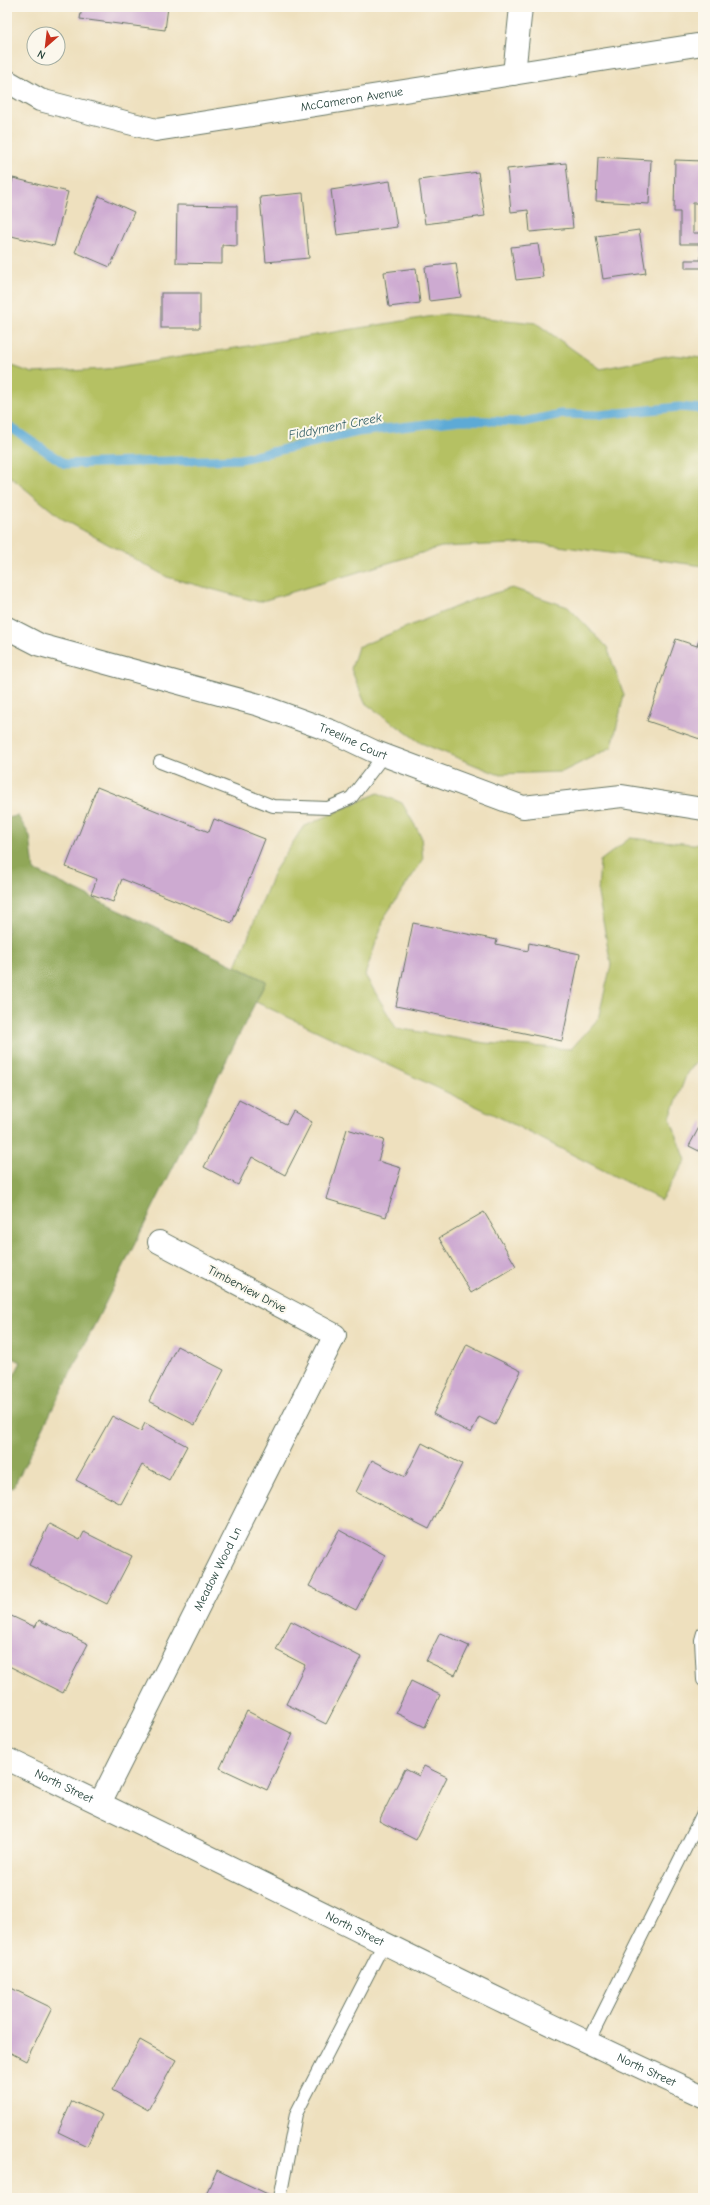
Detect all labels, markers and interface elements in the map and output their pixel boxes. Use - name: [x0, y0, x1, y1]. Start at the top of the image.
- north arrow: [26, 26, 66, 66]
- text: N: [35, 47, 48, 62]
- street label: McCameron Avenue: [299, 84, 404, 114]
- water label: Fiddyment Creek: [287, 409, 384, 442]
- street label: Treeline Court: [317, 720, 389, 763]
- street label: Timberview Drive: [205, 1262, 289, 1316]
- street label: Meadow Wood Ln: [191, 1525, 244, 1613]
- street label: North Street: [32, 1766, 96, 1806]
- street label: North Street: [323, 1908, 387, 1949]
- street label: North Street: [615, 2050, 678, 2090]

